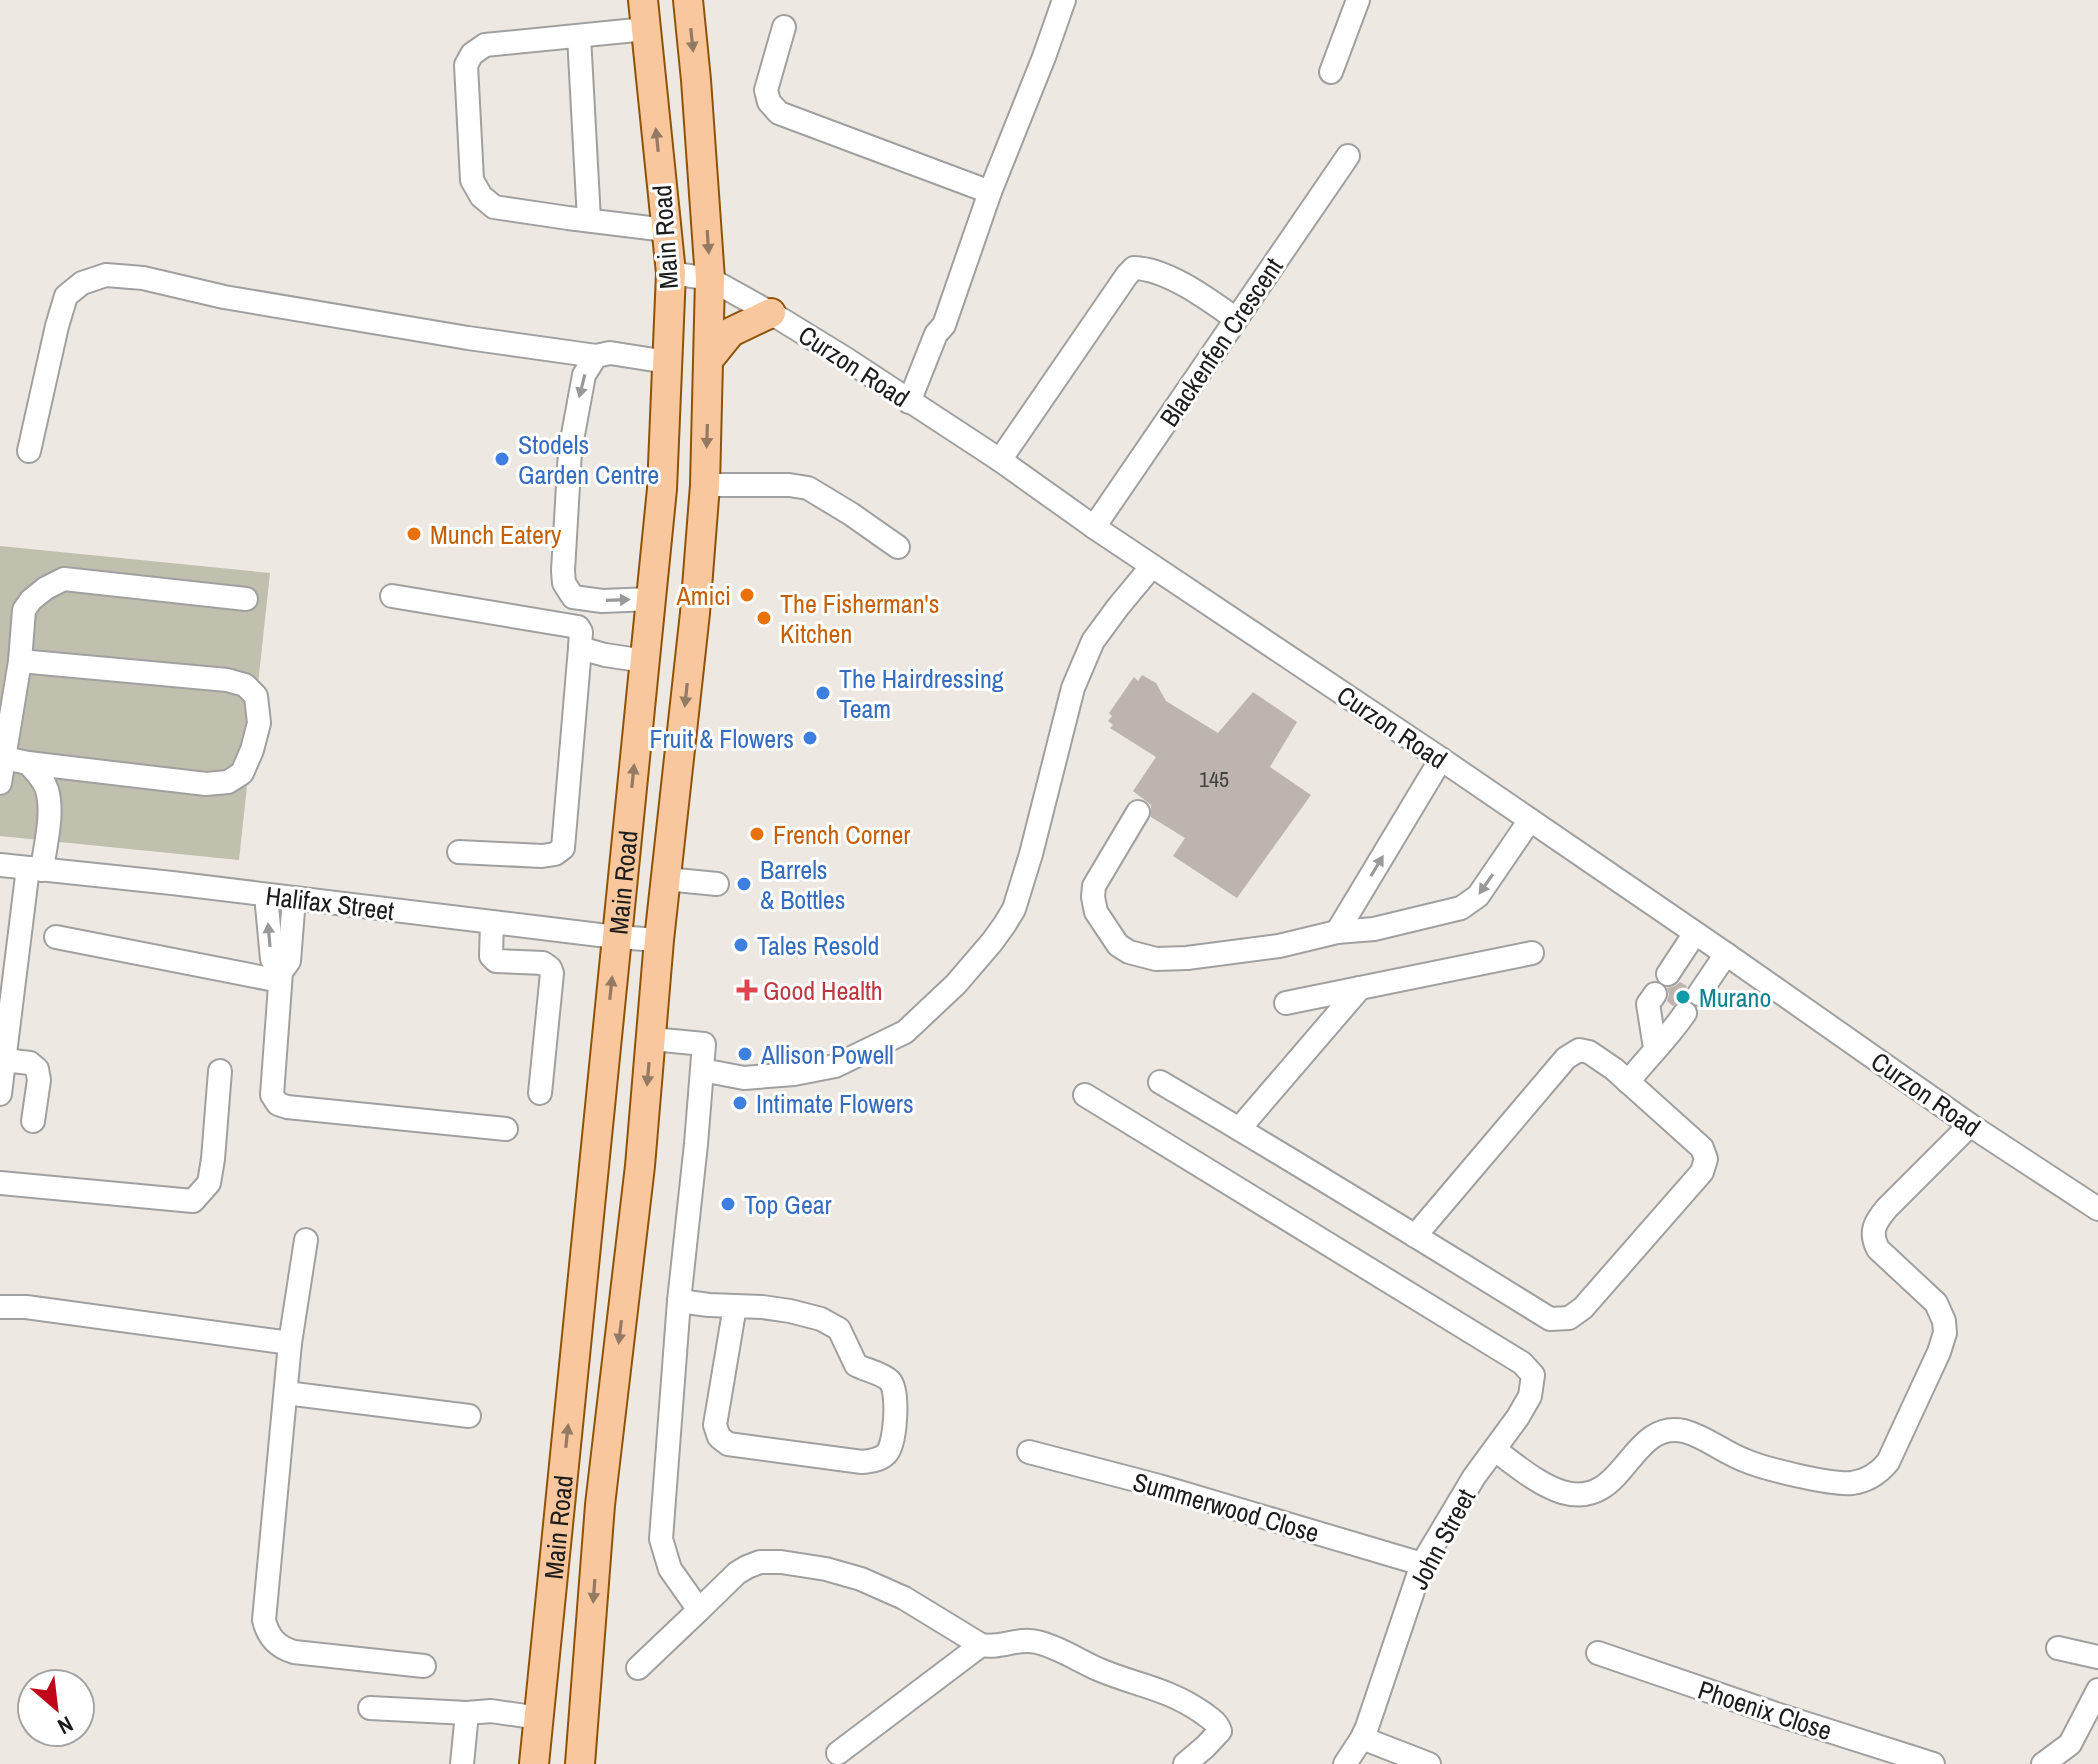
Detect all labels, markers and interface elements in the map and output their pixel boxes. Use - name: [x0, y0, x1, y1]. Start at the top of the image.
- one-way arrow: [685, 28, 698, 53]
- one-way arrow: [651, 127, 664, 152]
- street label: Main Road: [644, 184, 686, 290]
- one-way arrow: [702, 230, 715, 255]
- street label: Blackenfen Crescent: [1151, 251, 1291, 433]
- street label: Curzon Road: [792, 317, 916, 415]
- one-way arrow: [575, 374, 587, 399]
- one-way arrow: [700, 424, 713, 449]
- place label: Stodels Garden Centre: [518, 427, 659, 492]
- marker: Stodels Garden Centre: [493, 450, 511, 468]
- place label: Munch Eatery: [430, 517, 562, 552]
- marker: Munch Eatery: [405, 525, 423, 543]
- place label: Amici: [676, 578, 731, 613]
- marker: Amici: [738, 586, 756, 604]
- place label: The Fisherman's Kitchen: [780, 586, 939, 651]
- one-way arrow: [606, 594, 631, 607]
- marker: The Fisherman's Kitchen: [755, 609, 773, 627]
- place label: The Hairdressing Team: [839, 661, 1004, 726]
- street label: Curzon Road: [1330, 677, 1454, 777]
- one-way arrow: [680, 683, 693, 708]
- marker: The Hairdressing Team: [814, 684, 832, 702]
- place label: Fruit & Flowers: [649, 721, 794, 756]
- marker: Fruit & Flowers: [801, 729, 819, 747]
- one-way arrow: [626, 763, 639, 788]
- house number: 145: [1199, 764, 1229, 794]
- place label: French Corner: [773, 817, 910, 852]
- marker: French Corner: [748, 825, 766, 843]
- street label: Main Road: [600, 829, 645, 936]
- place label: Barrels & Bottles: [760, 852, 845, 917]
- one-way arrow: [1370, 855, 1384, 877]
- one-way arrow: [1479, 874, 1494, 895]
- marker: Barrels & Bottles: [735, 875, 753, 893]
- street label: Halifax Street: [264, 878, 396, 928]
- one-way arrow: [262, 922, 275, 947]
- place label: Tales Resold: [757, 928, 879, 963]
- marker: Tales Resold: [732, 936, 750, 954]
- place label: Good Health: [763, 973, 883, 1008]
- one-way arrow: [604, 975, 617, 1000]
- place label: Murano: [1699, 980, 1771, 1015]
- marker: Good Health: [738, 981, 756, 999]
- marker: Murano: [1674, 988, 1692, 1006]
- place label: Allison Powell: [760, 1037, 894, 1072]
- street label: Curzon Road: [1865, 1044, 1987, 1144]
- marker: Allison Powell: [736, 1045, 754, 1063]
- one-way arrow: [642, 1062, 655, 1087]
- place label: Intimate Flowers: [756, 1086, 914, 1121]
- marker: Intimate Flowers: [731, 1094, 749, 1112]
- place label: Top Gear: [744, 1187, 832, 1222]
- marker: Top Gear: [719, 1195, 737, 1213]
- one-way arrow: [614, 1320, 627, 1345]
- one-way arrow: [560, 1423, 573, 1448]
- street label: Summerwood Close: [1129, 1464, 1323, 1550]
- street label: Main Road: [535, 1474, 580, 1581]
- street label: John Street: [1401, 1483, 1483, 1595]
- one-way arrow: [587, 1579, 600, 1604]
- north arrow: [16, 1668, 96, 1748]
- street label: Phoenix Close: [1694, 1672, 1836, 1748]
- text: N: [53, 1709, 78, 1742]

